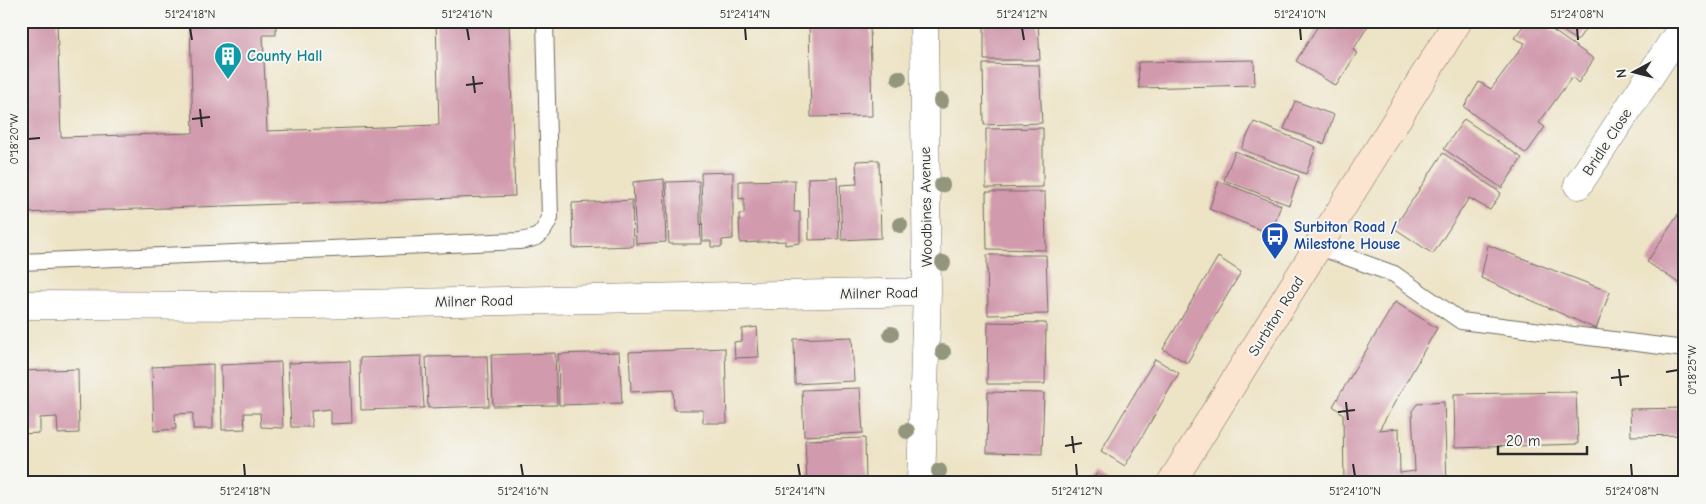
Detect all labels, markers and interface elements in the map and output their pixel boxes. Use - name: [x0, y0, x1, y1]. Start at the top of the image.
- text: 51°24'18"N: [165, 7, 215, 21]
- text: 51°24'16"N: [441, 7, 493, 21]
- text: 51°24'14"N: [720, 7, 770, 21]
- text: 51°24'12"N: [997, 7, 1047, 21]
- text: 51°24'10"N: [1274, 7, 1326, 21]
- text: 51°24'08"N: [1550, 7, 1604, 21]
- building icon: County Hall: [213, 41, 243, 80]
- place label: County Hall: [247, 47, 322, 65]
- north arrow: [1608, 48, 1658, 98]
- text: N: [1613, 68, 1631, 79]
- street label: Bridle Close: [1579, 105, 1636, 179]
- text: 0°18'20"W: [7, 113, 21, 164]
- street label: Woodbines Avenue: [916, 146, 936, 267]
- place label: Surbiton Road / Milestone House: [1294, 218, 1400, 253]
- bus stop icon: Surbiton Road / Milestone House: [1260, 221, 1290, 260]
- street label: Surbiton Road: [1244, 273, 1308, 359]
- street label: Milner Road: [840, 283, 918, 303]
- street label: Milner Road: [435, 291, 513, 311]
- text: 0°18'25"W: [1685, 344, 1699, 395]
- scale bar: [1498, 424, 1587, 456]
- text: 20 m: [1506, 432, 1540, 450]
- text: 51°24'18"N: [220, 484, 270, 498]
- text: 51°24'16"N: [497, 484, 549, 498]
- text: 51°24'14"N: [775, 484, 825, 498]
- text: 51°24'12"N: [1052, 484, 1102, 498]
- text: 51°24'10"N: [1329, 484, 1381, 498]
- text: 51°24'08"N: [1605, 484, 1659, 498]

